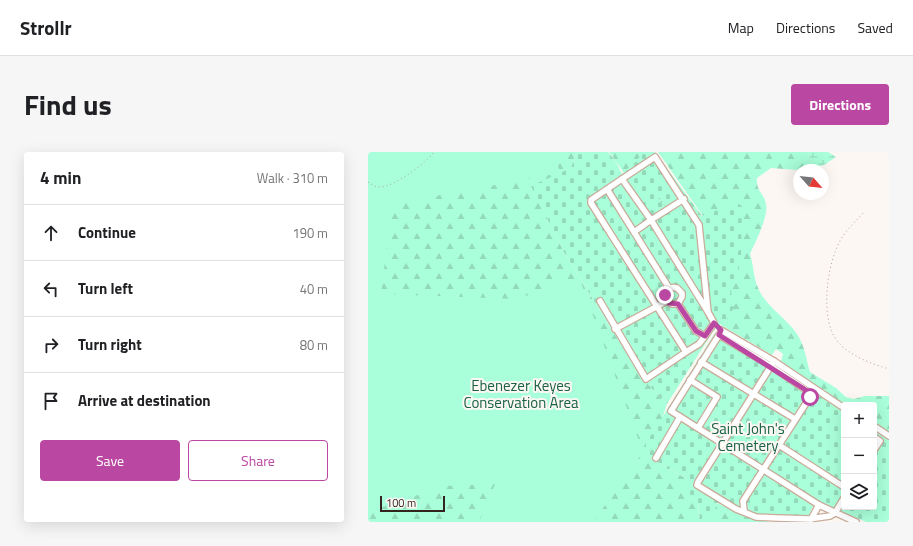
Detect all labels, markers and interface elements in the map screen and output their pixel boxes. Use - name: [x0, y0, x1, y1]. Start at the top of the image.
- text: Strollr: [20, 13, 72, 42]
- text: Map: [728, 17, 754, 38]
- text: Directions: [776, 17, 835, 38]
- text: Saved: [857, 17, 893, 38]
- text: Find us: [24, 83, 112, 126]
- button: Directions: [791, 84, 889, 125]
- north arrow: [793, 164, 829, 200]
- text: 4 min: [40, 165, 81, 191]
- text: Walk · 310 m: [257, 168, 328, 188]
- text: Continue: [78, 221, 136, 244]
- icon: ahead: [40, 222, 62, 244]
- text: 190 m: [292, 223, 328, 243]
- text: Turn left: [78, 277, 133, 300]
- icon: left: [40, 278, 62, 300]
- text: 40 m: [300, 279, 328, 299]
- route end: [656, 286, 674, 304]
- text: Turn right: [78, 333, 142, 356]
- icon: right: [40, 334, 62, 356]
- text: 80 m: [300, 335, 328, 355]
- park label: Ebenezer Keyes Conservation Area: [463, 374, 579, 414]
- route start: [801, 388, 819, 406]
- text: Arrive at destination: [78, 389, 211, 412]
- icon: arrive: [40, 390, 62, 412]
- map controls: [841, 402, 877, 510]
- button: +: [841, 402, 877, 438]
- park label: Saint John's Cemetery: [711, 417, 785, 457]
- button: −: [841, 438, 877, 474]
- button: Save: [40, 440, 180, 481]
- button: Share: [188, 440, 328, 481]
- button: layers: [841, 474, 877, 510]
- scale bar: [380, 494, 445, 513]
- text: 100 m: [386, 495, 416, 511]

